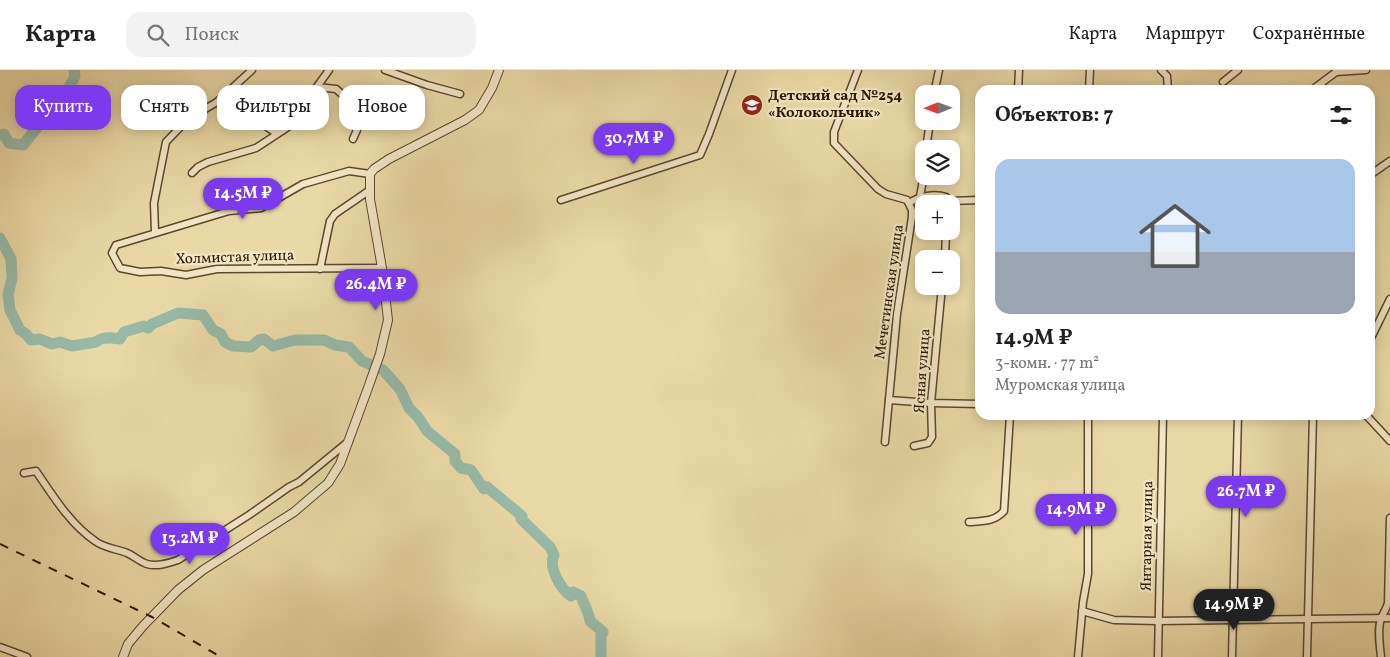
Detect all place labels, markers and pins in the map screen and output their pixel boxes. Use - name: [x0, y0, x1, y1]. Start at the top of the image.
- place label: Детский сад №254 «Колокольчик»: [768, 86, 902, 124]
- school or university icon: Детский сад №254 «Колокольчик»: [740, 93, 764, 117]
- pin: 30.7M ₽: [588, 122, 680, 165]
- pin: 14.5M ₽: [197, 178, 289, 220]
- pin: 26.4M ₽: [330, 268, 422, 311]
- pin: 26.7M ₽: [1200, 476, 1292, 518]
- pin: 14.9M ₽: [1030, 494, 1122, 536]
- pin: 13.2M ₽: [144, 522, 236, 565]
- pin: 14.9M ₽: [1188, 588, 1280, 631]

